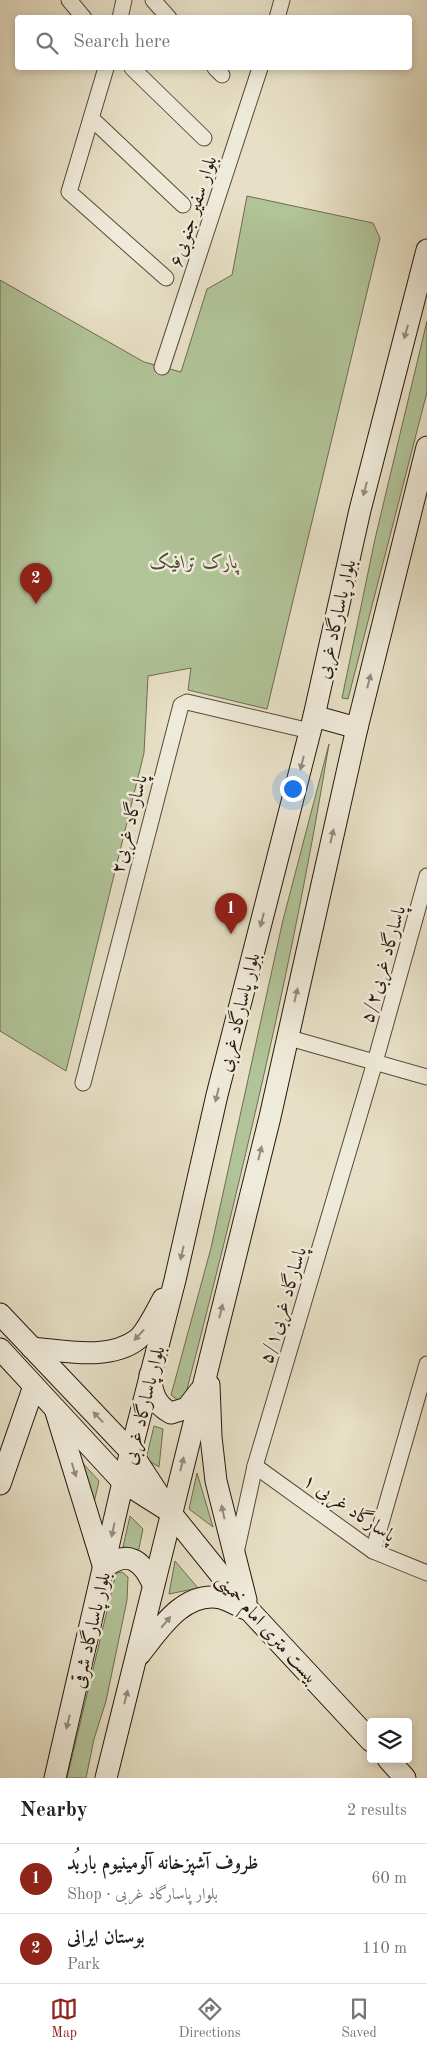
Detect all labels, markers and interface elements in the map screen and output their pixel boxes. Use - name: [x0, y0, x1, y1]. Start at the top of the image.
- search box: [15, 15, 412, 70]
- icon: search: [33, 29, 61, 57]
- text: Search here: [73, 33, 170, 52]
- street label: بلوار سفیر جنوبی۶: [167, 154, 224, 271]
- one-way arrow: [402, 324, 410, 339]
- one-way arrow: [361, 481, 369, 496]
- park label: پارک ترافیک: [150, 552, 240, 575]
- street label: بلوار پاسارگاد غربی: [311, 557, 363, 682]
- pin: 2: [20, 563, 52, 604]
- one-way arrow: [365, 673, 373, 688]
- one-way arrow: [297, 755, 305, 770]
- street label: پاسارگاد غربی۲: [105, 771, 155, 877]
- your location: [280, 776, 306, 802]
- one-way arrow: [328, 829, 336, 844]
- pin: 1: [215, 893, 247, 934]
- street label: پاسارگاد غربی۵/۲: [355, 902, 413, 1026]
- one-way arrow: [258, 913, 266, 928]
- street label: بلوار پاسارگاد غربی: [213, 950, 267, 1075]
- one-way arrow: [292, 987, 300, 1002]
- one-way arrow: [213, 1087, 221, 1102]
- one-way arrow: [257, 1146, 265, 1161]
- street label: پاسارگاد غربی۵/۱: [254, 1243, 314, 1367]
- one-way arrow: [177, 1246, 185, 1262]
- one-way arrow: [217, 1303, 225, 1318]
- one-way arrow: [133, 1329, 145, 1341]
- street label: بلوار پاسارگاد غربی: [118, 1343, 172, 1468]
- one-way arrow: [92, 1411, 104, 1423]
- one-way arrow: [178, 1457, 186, 1472]
- one-way arrow: [70, 1463, 78, 1478]
- street label: پاسارگاد غربی ۱: [297, 1468, 401, 1550]
- one-way arrow: [219, 1505, 227, 1520]
- one-way arrow: [109, 1522, 117, 1537]
- street label: بلوار پاسارگاد شرقی: [66, 1570, 117, 1691]
- street label: بیست متری امام خمینی: [208, 1571, 321, 1692]
- one-way arrow: [160, 1616, 172, 1628]
- one-way arrow: [122, 1689, 130, 1704]
- one-way arrow: [64, 1714, 72, 1730]
- map controls: [367, 1718, 412, 1763]
- button: layers: [367, 1718, 412, 1763]
- text: Nearby: [20, 1800, 88, 1821]
- text: 2 results: [347, 1803, 407, 1819]
- text: ظروف آشپزخانه آلومینیوم باربُد: [67, 1855, 258, 1874]
- text: 1: [31, 1871, 41, 1887]
- text: 60 m: [371, 1871, 407, 1887]
- text: Shop · بلوار پاسارگاد غربی: [67, 1887, 218, 1903]
- text: بوستان ایرانی: [67, 1929, 145, 1948]
- text: 2: [31, 1941, 41, 1957]
- text: 110 m: [362, 1941, 407, 1957]
- text: Park: [67, 1957, 100, 1973]
- tab: Map: [50, 1995, 78, 2042]
- tab: Directions: [179, 1995, 241, 2042]
- tab: Saved: [341, 1995, 377, 2042]

